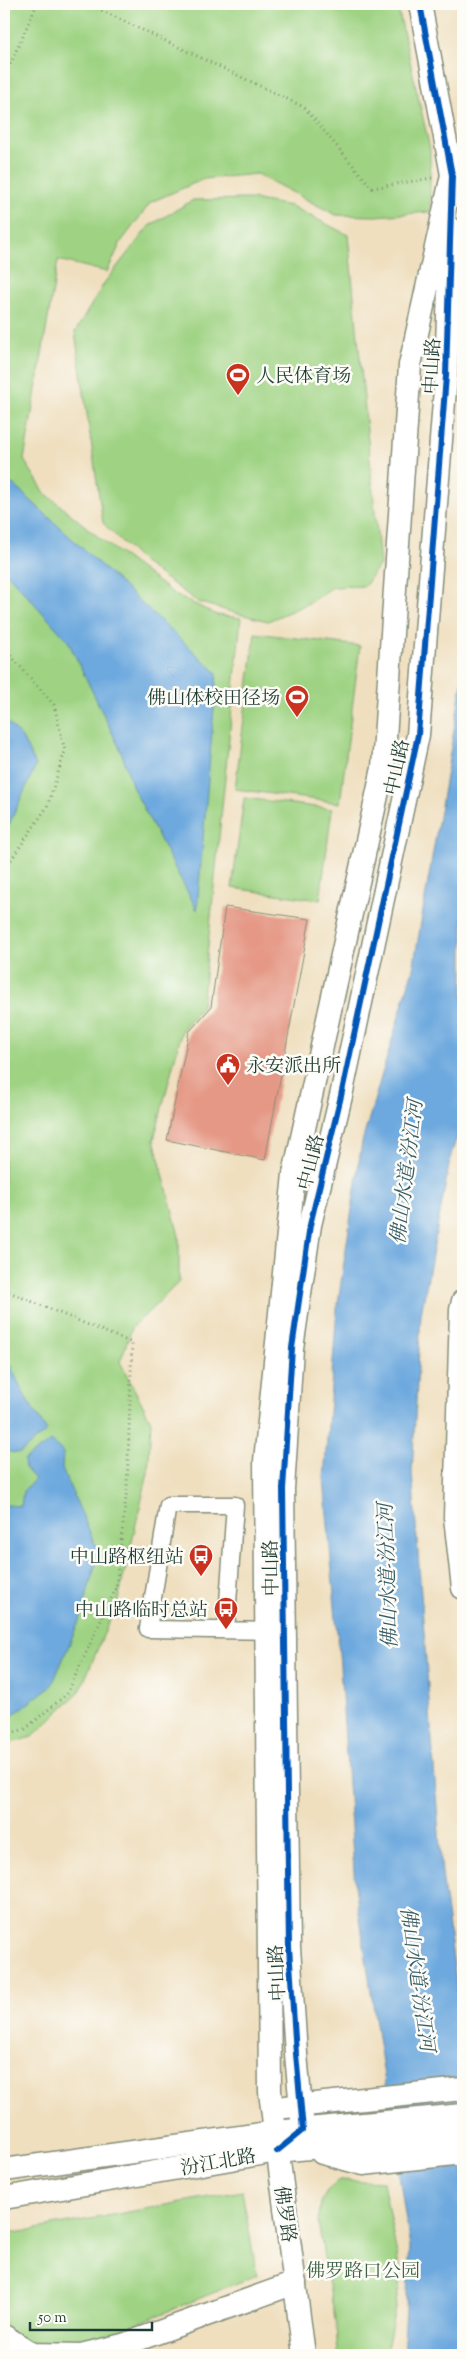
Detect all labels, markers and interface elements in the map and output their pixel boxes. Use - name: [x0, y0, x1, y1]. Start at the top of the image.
- street label: 中山路: [419, 337, 448, 395]
- sports icon: 人民体育场: [225, 362, 251, 396]
- place label: 人民体育场: [256, 364, 351, 391]
- sports icon: 佛山体校田径场: [284, 684, 310, 718]
- place label: 佛山体校田径场: [147, 686, 280, 713]
- street label: 中山路: [379, 737, 418, 798]
- public building icon: 永安派出所: [215, 1052, 241, 1086]
- place label: 永安派出所: [246, 1054, 341, 1081]
- water label: 佛山水道-汾江河: [385, 1095, 432, 1246]
- street label: 中山路: [292, 1132, 332, 1194]
- water label: 佛山水道-汾江河: [372, 1500, 407, 1649]
- street label: 中山路: [259, 1539, 286, 1597]
- bus stop icon: 中山路枢纽站: [188, 1543, 214, 1577]
- place label: 中山路枢纽站: [70, 1545, 184, 1572]
- bus stop icon: 中山路临时总站: [213, 1596, 239, 1630]
- place label: 中山路临时总站: [75, 1598, 208, 1625]
- water label: 佛山水道-汾江河: [391, 1905, 440, 2056]
- street label: 中山路: [264, 1944, 293, 2002]
- street label: 汾江北路: [179, 2144, 258, 2183]
- street label: 佛罗路: [266, 2184, 301, 2244]
- park label: 佛罗路口公园: [306, 2259, 420, 2286]
- scale bar: [30, 2299, 152, 2331]
- text: 50 m: [37, 2308, 67, 2329]

